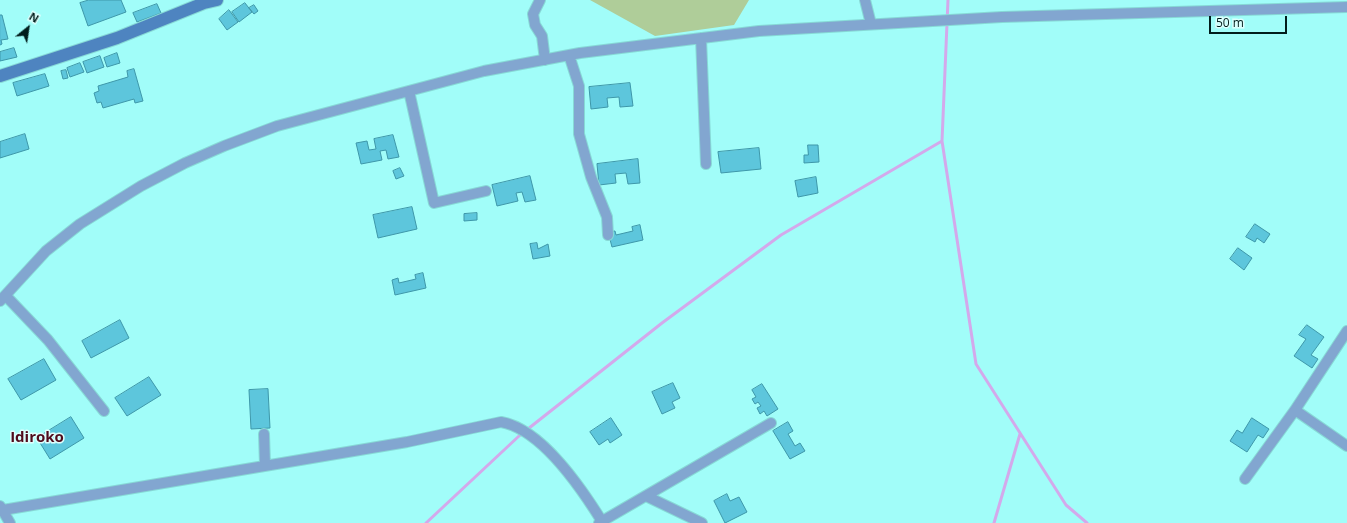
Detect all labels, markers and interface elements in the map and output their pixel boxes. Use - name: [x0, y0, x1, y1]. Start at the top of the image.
- north arrow: [8, 8, 48, 48]
- text: N: [27, 8, 42, 26]
- scale bar: [1211, 8, 1289, 34]
- text: 50 m: [1216, 14, 1244, 31]
- district label: Idiroko: [10, 429, 64, 447]

